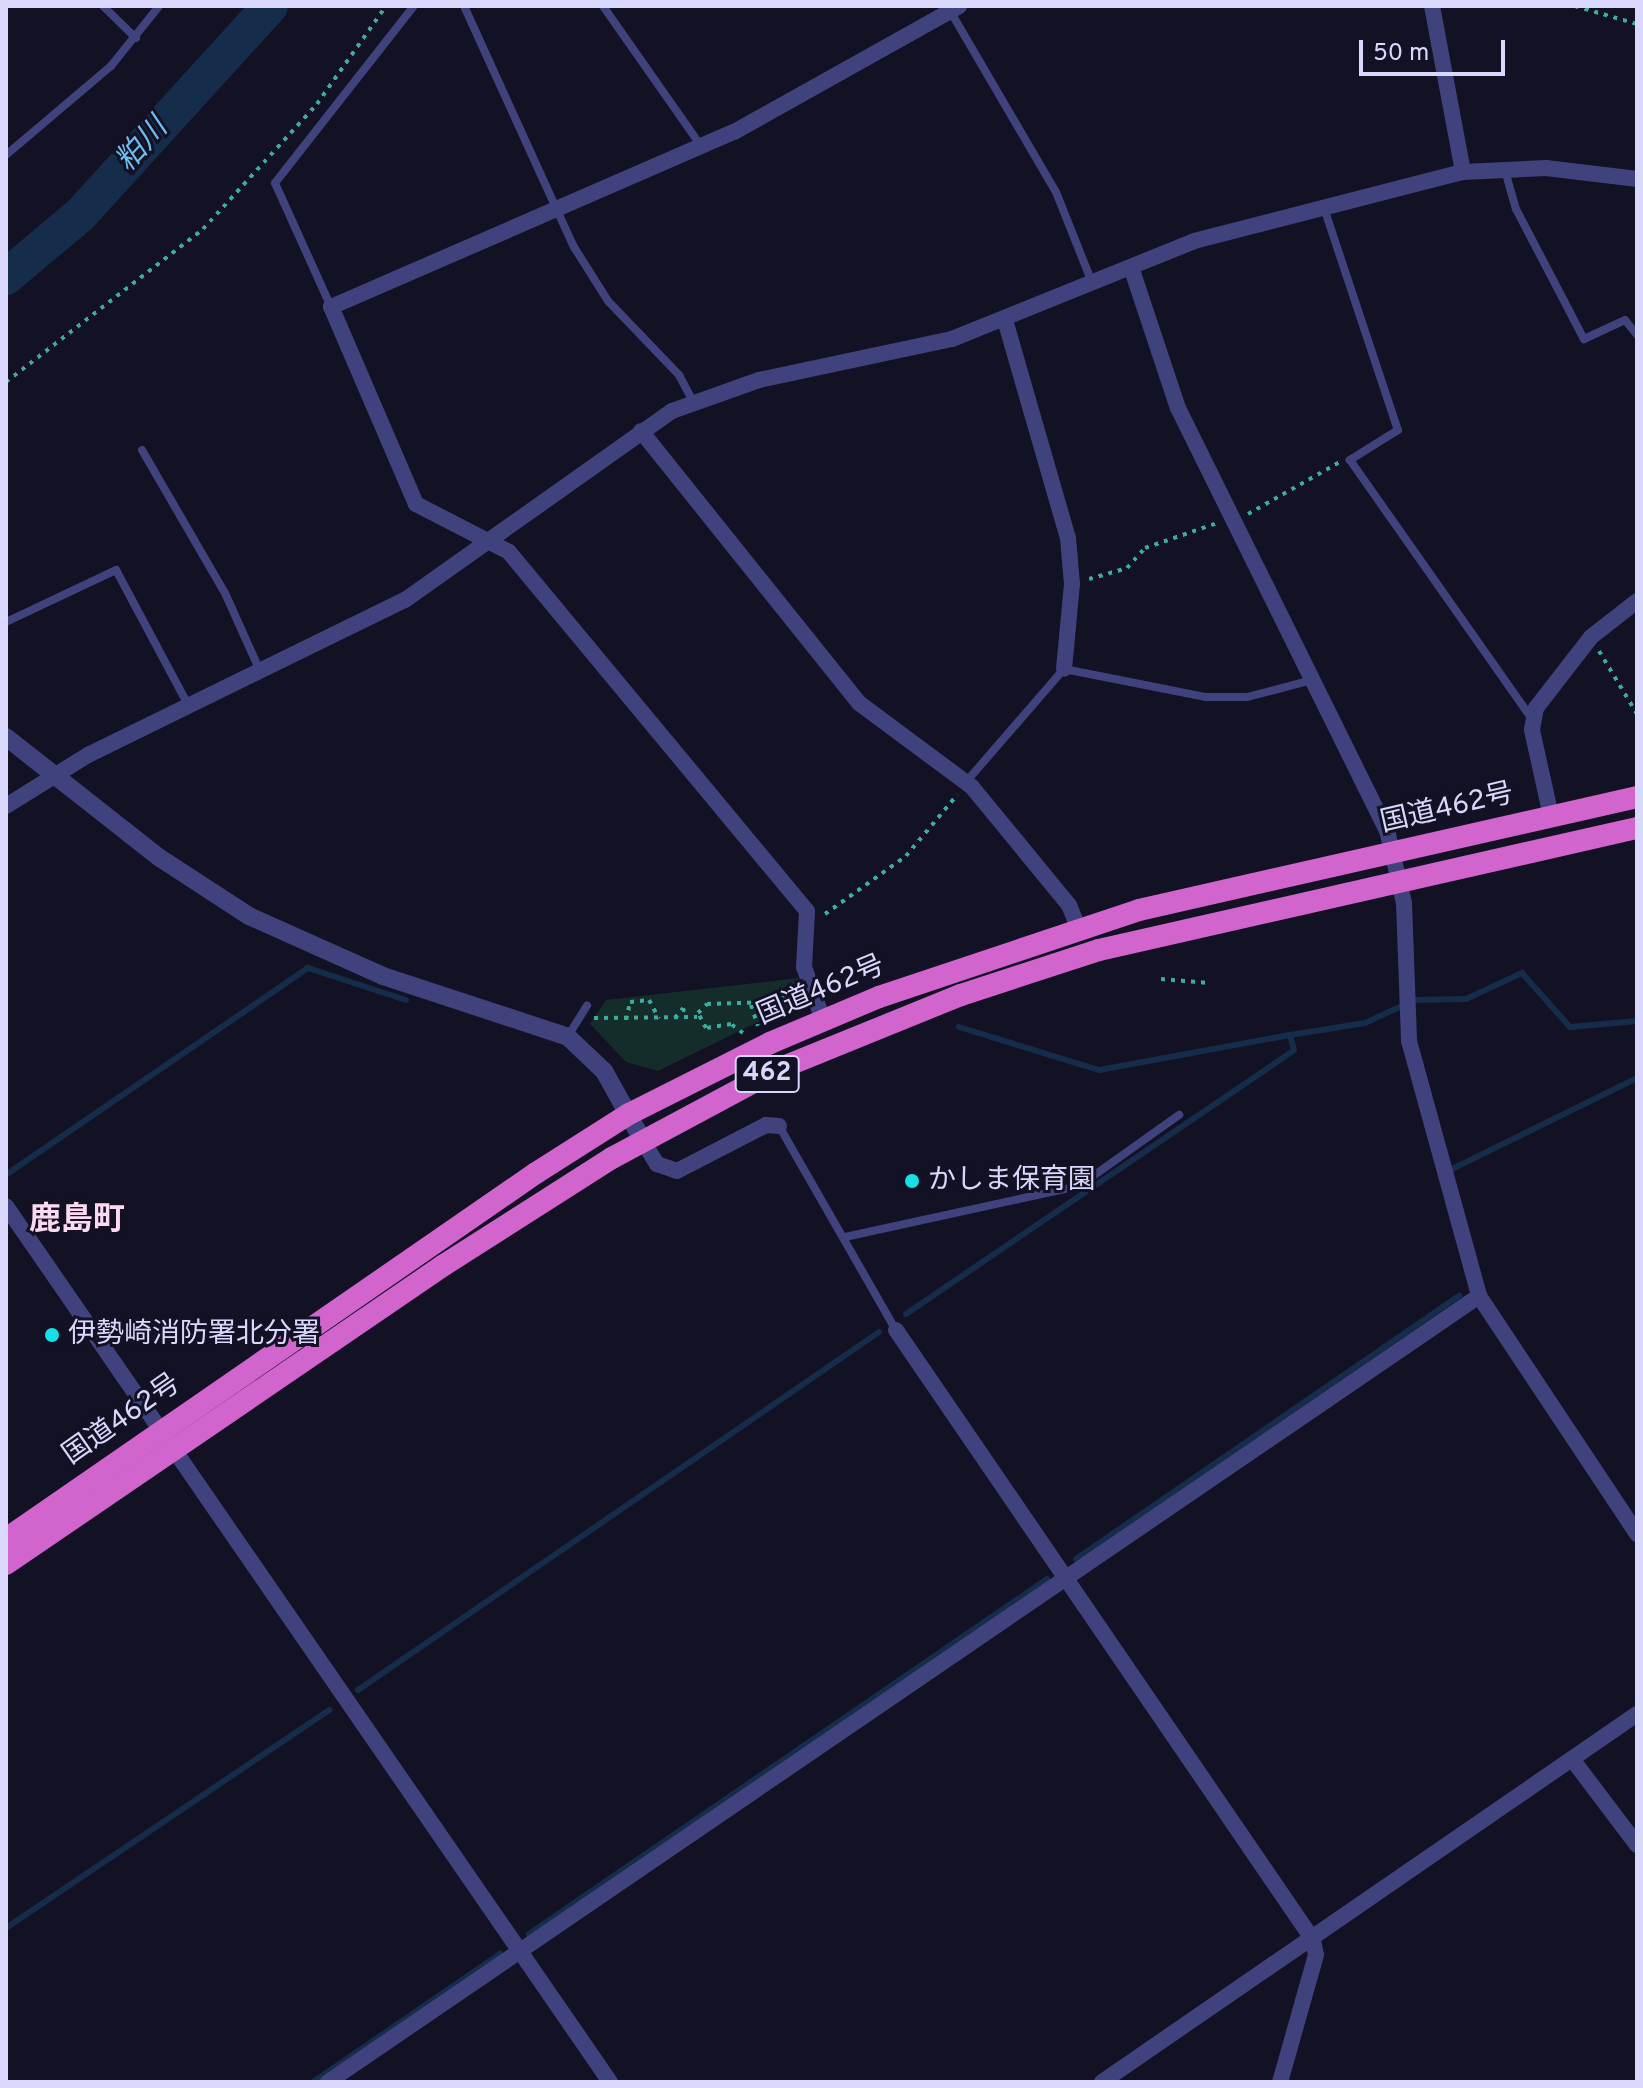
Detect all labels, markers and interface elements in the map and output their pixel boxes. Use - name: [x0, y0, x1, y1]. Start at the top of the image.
- scale bar: [1363, 24, 1509, 74]
- text: 50 m: [1373, 39, 1429, 69]
- water label: 粕川: [110, 112, 176, 180]
- street label: 国道462号: [1377, 777, 1517, 841]
- street label: 国道462号: [752, 949, 890, 1033]
- road number: 462: [733, 1052, 801, 1096]
- place label: かしま保育園: [928, 1164, 1096, 1198]
- marker: かしま保育園: [903, 1172, 921, 1190]
- district label: 鹿島町: [29, 1202, 125, 1240]
- place label: 伊勢崎消防署北分署: [68, 1318, 320, 1352]
- marker: 伊勢崎消防署北分署: [43, 1326, 61, 1344]
- street label: 国道462号: [57, 1367, 187, 1473]

